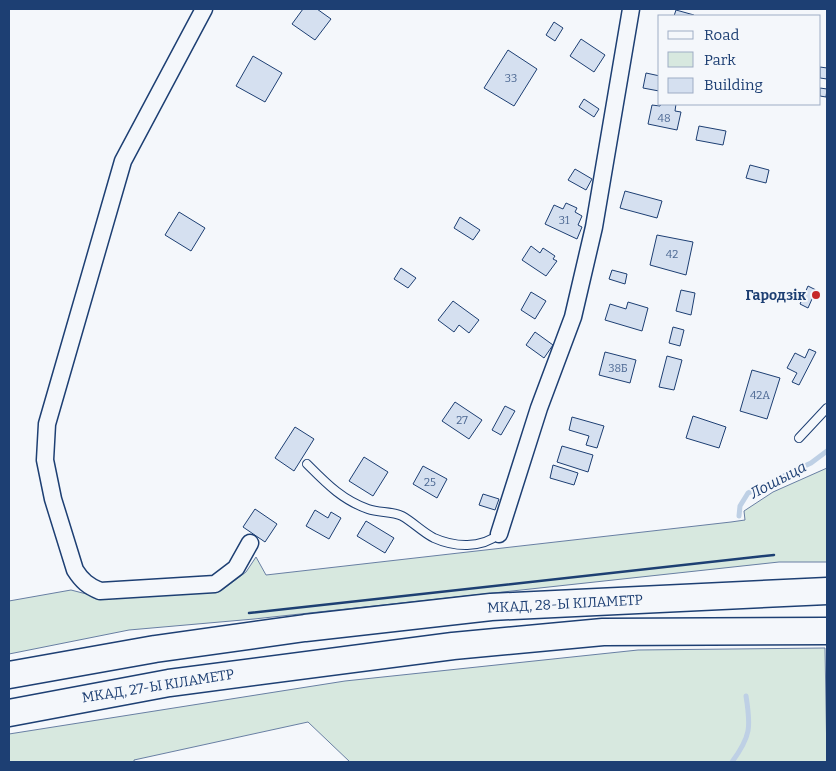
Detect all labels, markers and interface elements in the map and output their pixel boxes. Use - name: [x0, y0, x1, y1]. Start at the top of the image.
- legend: [658, 15, 821, 105]
- text: Road: [704, 26, 739, 44]
- text: Park: [704, 51, 736, 69]
- house number: 33: [505, 72, 517, 85]
- text: Building: [704, 76, 763, 94]
- house number: 48: [657, 112, 671, 125]
- house number: 31: [559, 214, 570, 227]
- house number: 42: [666, 248, 678, 261]
- place label: Гародзік: [745, 287, 806, 304]
- marker: Гародзік: [810, 289, 822, 301]
- house number: 38Б: [608, 362, 628, 375]
- house number: 42А: [750, 389, 770, 402]
- house number: 27: [456, 414, 468, 427]
- water label: Лошыца: [746, 458, 809, 503]
- house number: 25: [424, 476, 436, 489]
- street label: МКАД, 28-Ы КІЛАМЕТР: [487, 591, 643, 617]
- street label: МКАД, 27-Ы КІЛАМЕТР: [81, 666, 235, 706]

